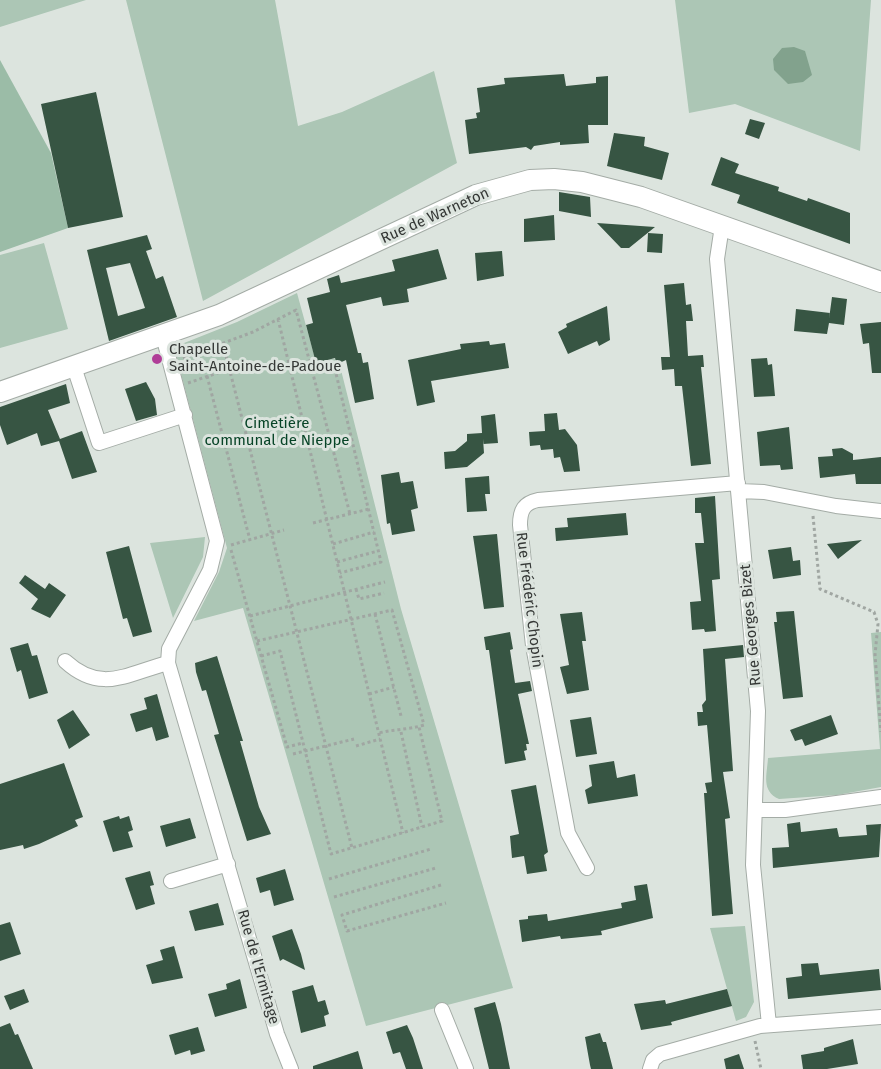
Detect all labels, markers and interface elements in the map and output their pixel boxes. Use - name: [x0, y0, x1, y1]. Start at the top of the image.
- street label: Rue de Warneton: [378, 184, 492, 248]
- place label: Chapelle Saint-Antoine-de-Padoue: [169, 341, 342, 376]
- marker: Chapelle Saint-Antoine-de-Padoue: [150, 352, 164, 366]
- park label: Cimetière communal de Nieppe: [204, 415, 350, 450]
- street label: Rue Frédéric Chopin: [512, 531, 546, 669]
- street label: Rue Georges Bizet: [737, 563, 765, 687]
- street label: Rue de l'Ermitage: [233, 908, 283, 1026]

